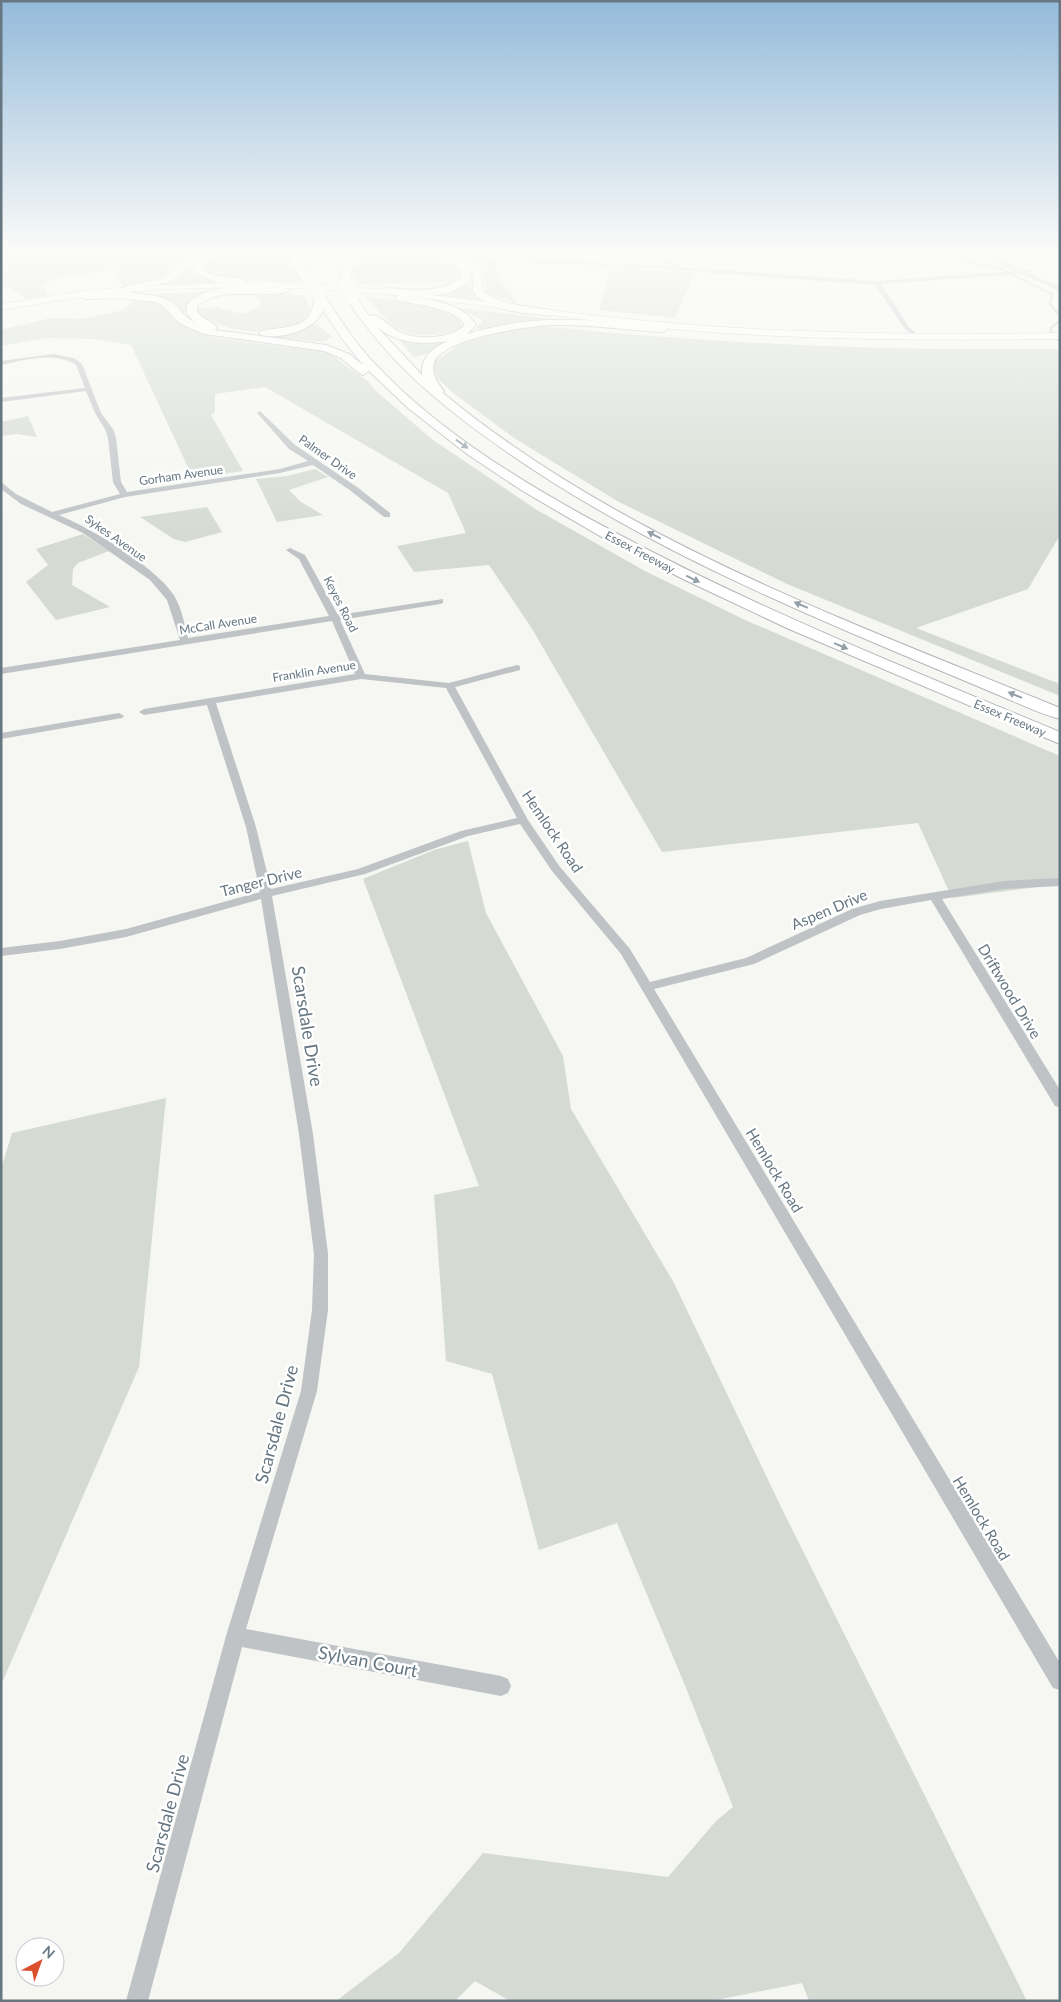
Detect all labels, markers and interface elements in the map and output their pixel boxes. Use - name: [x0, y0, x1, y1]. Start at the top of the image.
- street label: Palmer Drive: [296, 431, 360, 483]
- one-way arrow: [455, 439, 469, 449]
- street label: Gorham Avenue: [138, 462, 224, 488]
- street label: Sykes Avenue: [82, 511, 150, 565]
- street label: Essex Freeway: [603, 527, 678, 577]
- one-way arrow: [647, 531, 661, 539]
- street label: Keyes Road: [320, 573, 362, 635]
- one-way arrow: [686, 575, 700, 583]
- one-way arrow: [794, 600, 808, 608]
- street label: McCall Avenue: [178, 610, 258, 638]
- one-way arrow: [834, 643, 848, 651]
- street label: Franklin Avenue: [271, 657, 357, 685]
- one-way arrow: [1008, 691, 1022, 699]
- street label: Essex Freeway: [972, 696, 1049, 740]
- street label: Hemlock Road: [519, 786, 587, 876]
- street label: Tanger Drive: [218, 862, 304, 900]
- street label: Aspen Drive: [788, 885, 870, 933]
- street label: Driftwood Drive: [975, 940, 1045, 1042]
- street label: Scarsdale Drive: [288, 964, 328, 1088]
- street label: Hemlock Road: [743, 1124, 807, 1216]
- street label: Scarsdale Drive: [250, 1362, 302, 1486]
- street label: Hemlock Road: [950, 1472, 1014, 1564]
- street label: Sylvan Court: [317, 1641, 420, 1681]
- street label: Scarsdale Drive: [141, 1751, 193, 1875]
- north arrow: [15, 1937, 65, 1987]
- text: N: [39, 1942, 59, 1962]

